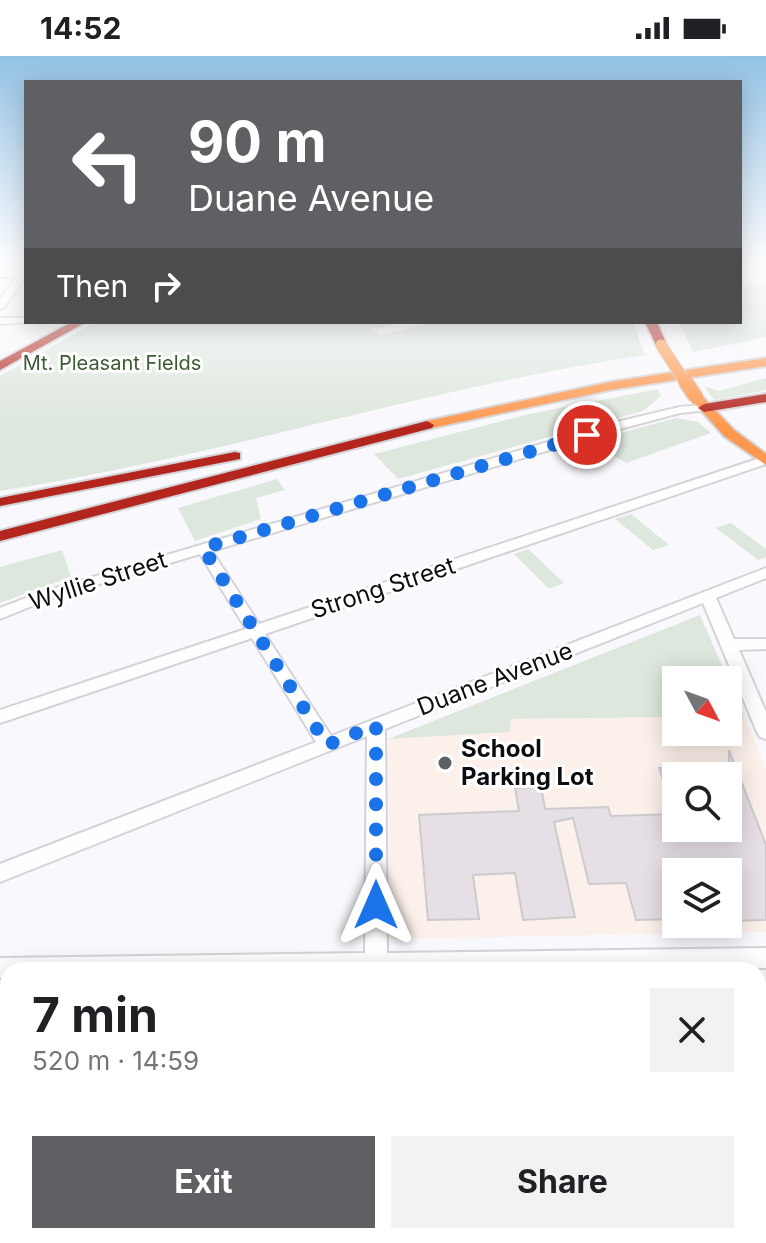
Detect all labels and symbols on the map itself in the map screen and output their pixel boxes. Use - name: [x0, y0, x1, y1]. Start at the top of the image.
- park label: Mt. Pleasant Fields: [23, 351, 201, 375]
- pin: [553, 401, 621, 469]
- street label: Wyllie Street: [25, 545, 171, 616]
- street label: Strong Street: [307, 551, 459, 624]
- street label: Duane Avenue: [413, 636, 577, 721]
- north arrow: [662, 666, 742, 746]
- place label: School Parking Lot: [461, 734, 594, 791]
- marker: School Parking Lot: [436, 754, 454, 772]
- position arrow: [334, 863, 418, 947]

